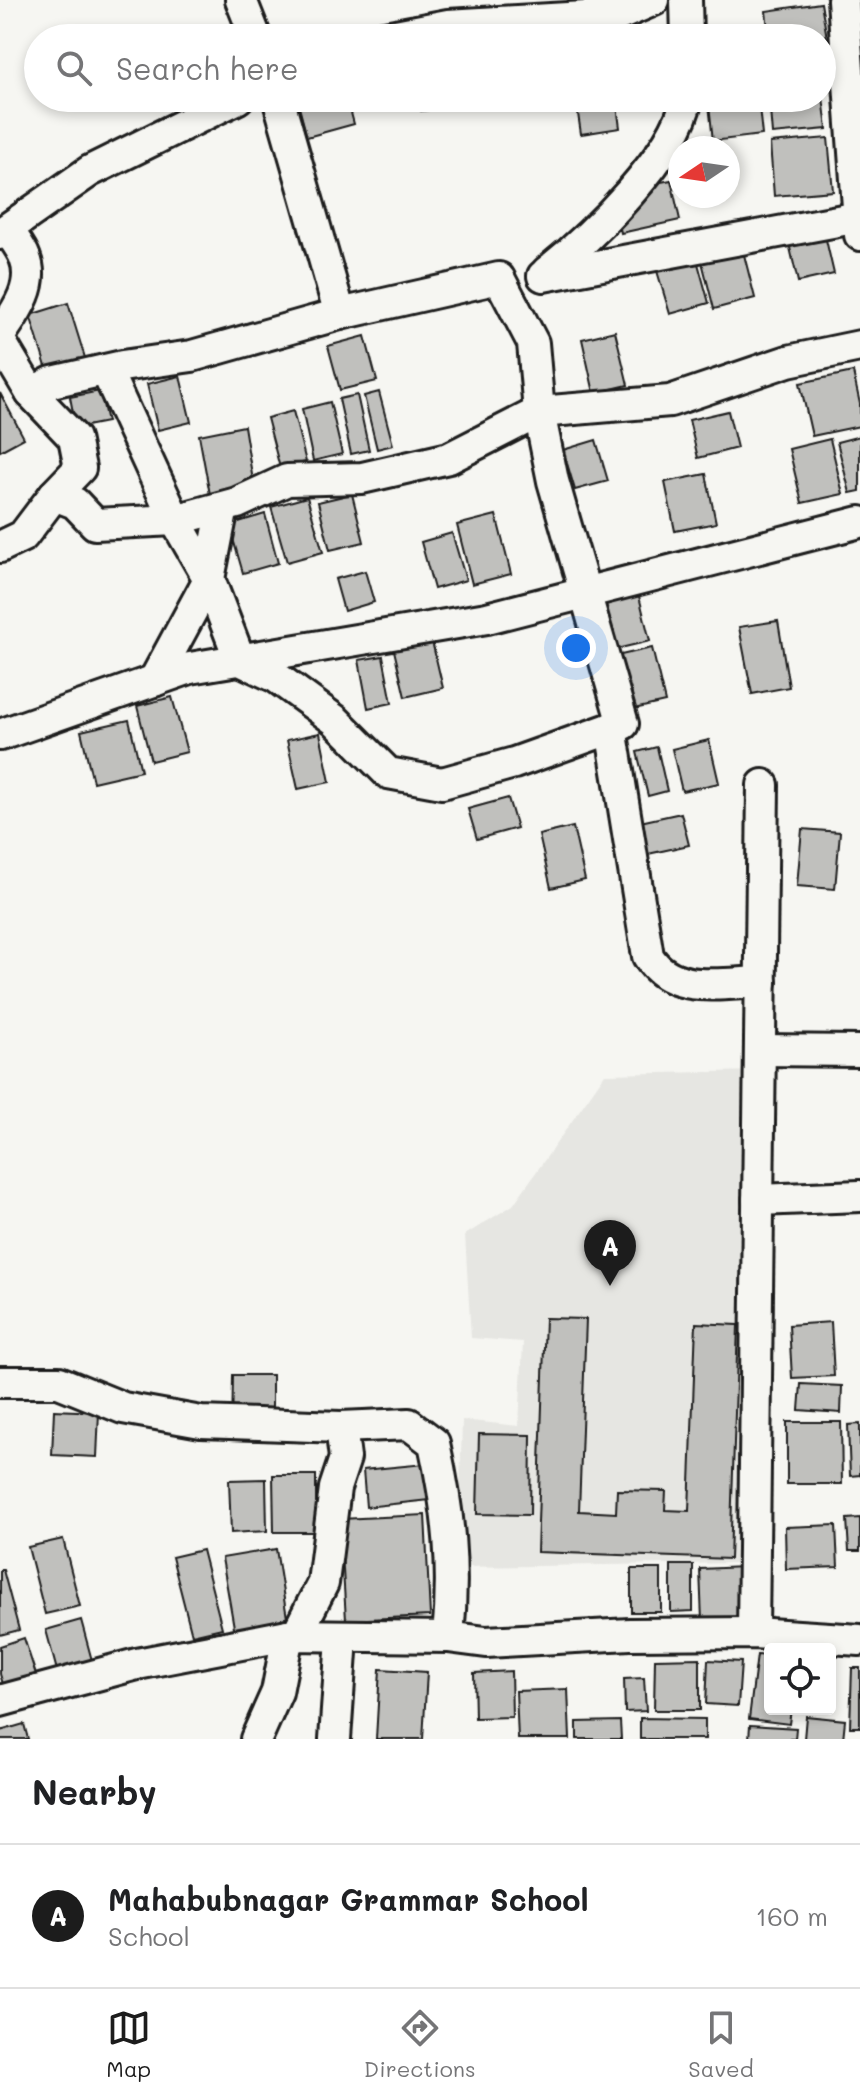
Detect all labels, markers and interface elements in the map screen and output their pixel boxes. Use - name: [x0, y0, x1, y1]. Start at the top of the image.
- search box: [24, 24, 836, 112]
- icon: search: [52, 46, 96, 90]
- text: Search here: [116, 48, 299, 88]
- north arrow: [668, 136, 740, 208]
- your location: [556, 628, 596, 668]
- pin: A: [584, 1220, 636, 1286]
- map controls: [764, 1643, 836, 1715]
- button: locate: [764, 1643, 836, 1715]
- text: Nearby: [32, 1769, 157, 1814]
- text: Mahabubnagar Grammar School: [108, 1879, 589, 1919]
- text: A: [49, 1899, 67, 1933]
- text: 160 m: [756, 1899, 828, 1933]
- text: School: [108, 1919, 190, 1953]
- tab: Map: [106, 2006, 151, 2083]
- tab: Directions: [364, 2006, 476, 2083]
- tab: Saved: [688, 2006, 754, 2083]

